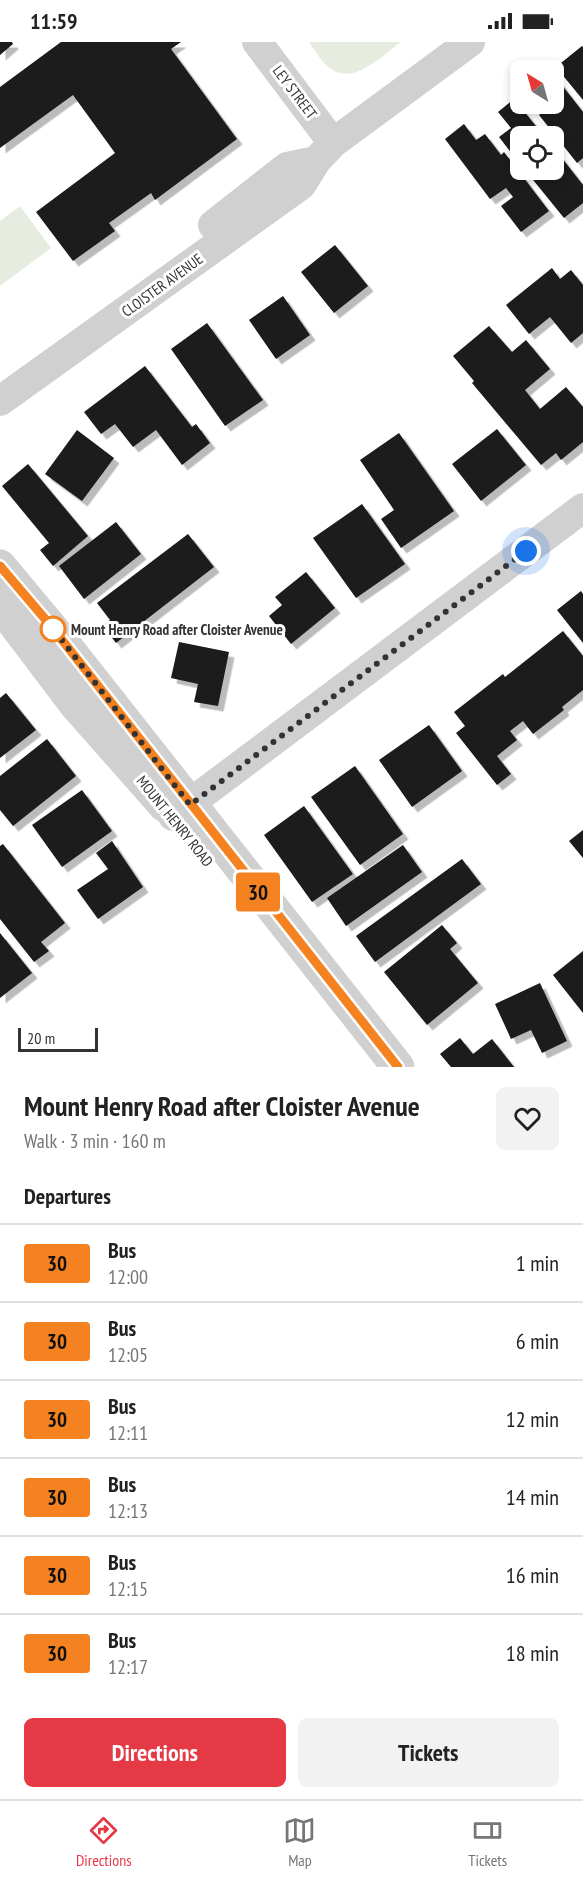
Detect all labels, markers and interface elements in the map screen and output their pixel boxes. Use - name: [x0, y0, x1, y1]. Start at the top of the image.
- text: 11:59: [30, 7, 78, 35]
- north arrow: [510, 60, 564, 114]
- map controls: [510, 60, 564, 180]
- street label: LEY STREET: [269, 61, 322, 123]
- button: locate: [510, 126, 564, 180]
- street label: CLOISTER AVENUE: [118, 249, 206, 321]
- your location: [511, 536, 541, 566]
- marker: Mount Henry Road after Cloister Avenue: [40, 616, 66, 642]
- place label: Mount Henry Road after Cloister Avenue: [71, 620, 283, 639]
- street label: MOUNT HENRY ROAD: [133, 772, 218, 870]
- line badge: 30: [231, 872, 285, 912]
- text: 30: [248, 879, 268, 906]
- scale bar: [18, 1025, 98, 1052]
- text: 20 m: [27, 1028, 55, 1048]
- text: Mount Henry Road after Cloister Avenue: [24, 1087, 420, 1124]
- button: heart: [496, 1087, 559, 1150]
- text: Walk · 3 min · 160 m: [24, 1128, 166, 1154]
- text: Departures: [24, 1182, 111, 1210]
- text: Bus: [108, 1236, 136, 1264]
- text: 1 min: [516, 1249, 559, 1277]
- text: 30: [47, 1250, 67, 1277]
- text: 12:00: [108, 1264, 148, 1290]
- text: Bus: [108, 1314, 136, 1342]
- text: 6 min: [516, 1327, 559, 1355]
- text: 30: [47, 1328, 67, 1355]
- text: 12:05: [108, 1342, 148, 1368]
- text: Bus: [108, 1392, 136, 1420]
- text: 12 min: [506, 1405, 559, 1433]
- text: 30: [47, 1406, 67, 1433]
- text: 12:11: [108, 1420, 148, 1446]
- text: Bus: [108, 1470, 136, 1498]
- text: 14 min: [506, 1483, 559, 1511]
- text: 30: [47, 1484, 67, 1511]
- text: 12:13: [108, 1498, 148, 1524]
- text: Bus: [108, 1548, 136, 1576]
- text: 16 min: [506, 1561, 559, 1589]
- text: 30: [47, 1562, 67, 1589]
- text: 12:15: [108, 1576, 148, 1602]
- text: Bus: [108, 1626, 136, 1654]
- text: 18 min: [506, 1639, 559, 1667]
- text: 30: [47, 1640, 67, 1667]
- text: 12:17: [108, 1654, 148, 1680]
- button: Directions: [24, 1718, 286, 1787]
- button: Tickets: [298, 1718, 559, 1787]
- tab: Directions: [76, 1814, 132, 1870]
- tab: Map: [283, 1814, 316, 1870]
- tab: Tickets: [468, 1814, 507, 1870]

